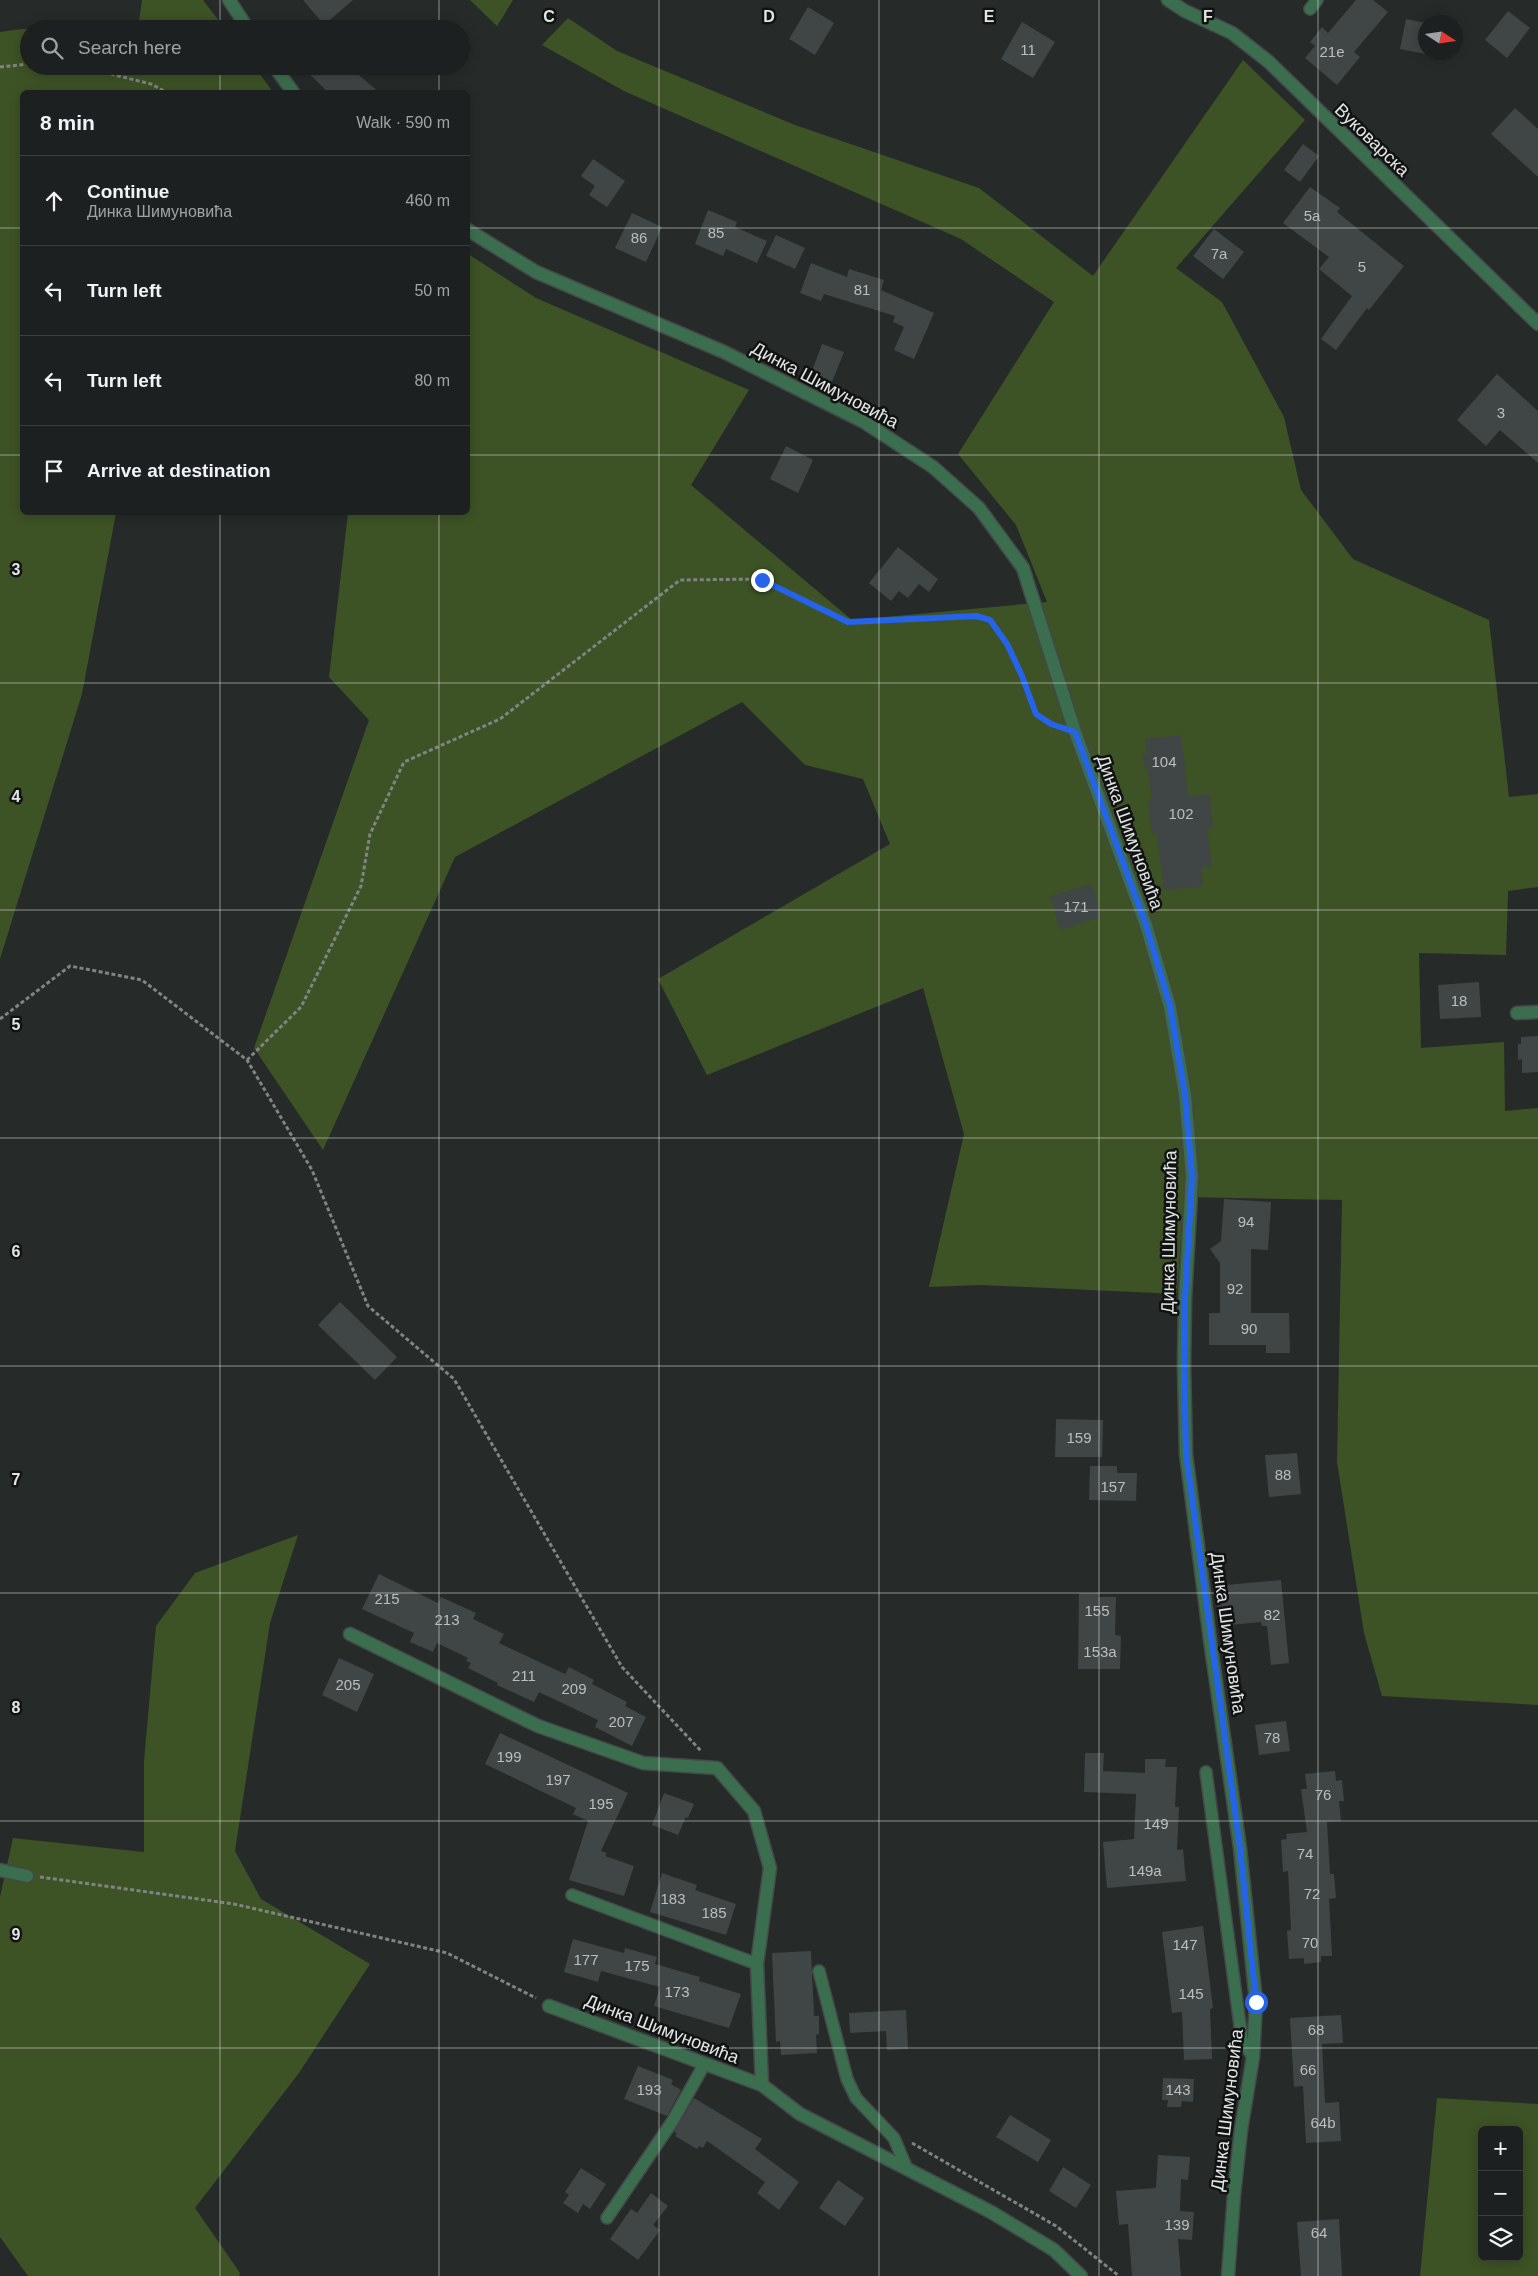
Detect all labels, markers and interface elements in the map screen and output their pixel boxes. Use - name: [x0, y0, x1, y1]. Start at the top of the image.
- text: C: [543, 8, 555, 25]
- text: D: [763, 8, 775, 25]
- text: E: [984, 8, 995, 25]
- text: F: [1203, 8, 1213, 25]
- north arrow: [1418, 15, 1463, 60]
- search box: [20, 20, 470, 75]
- icon: search: [38, 34, 66, 62]
- text: Search here: [78, 37, 182, 58]
- house number: 11: [1020, 41, 1036, 58]
- house number: 21e: [1319, 43, 1345, 60]
- street label: Вуковарска: [1331, 100, 1414, 181]
- text: 8 min: [40, 111, 95, 134]
- text: Walk · 590 m: [356, 114, 450, 131]
- text: Continue: [87, 181, 169, 202]
- icon: ahead: [40, 187, 68, 215]
- text: 460 m: [406, 192, 450, 209]
- text: Динка Шимуновића: [87, 203, 232, 220]
- house number: 5a: [1304, 207, 1321, 224]
- house number: 85: [708, 224, 724, 241]
- house number: 86: [631, 229, 647, 246]
- house number: 7a: [1211, 245, 1228, 262]
- house number: 5: [1358, 258, 1366, 275]
- icon: left: [40, 277, 68, 305]
- text: Turn left: [87, 280, 162, 301]
- house number: 81: [854, 281, 870, 298]
- text: 50 m: [414, 282, 450, 299]
- street label: Динка Шимуновића: [748, 338, 903, 433]
- icon: left: [40, 367, 68, 395]
- text: Turn left: [87, 370, 162, 391]
- text: 80 m: [414, 372, 450, 389]
- house number: 3: [1497, 404, 1505, 421]
- icon: arrive: [40, 457, 68, 485]
- text: Arrive at destination: [87, 460, 271, 481]
- text: 3: [12, 561, 21, 578]
- route end: [751, 569, 774, 592]
- street label: Динка Шимуновића: [1093, 752, 1168, 913]
- house number: 104: [1151, 753, 1177, 770]
- text: 4: [12, 788, 21, 805]
- house number: 102: [1168, 805, 1194, 822]
- house number: 171: [1063, 898, 1089, 915]
- house number: 18: [1451, 992, 1467, 1009]
- text: 5: [12, 1016, 21, 1033]
- street label: Динка Шимуновића: [1158, 1149, 1180, 1314]
- house number: 94: [1238, 1213, 1254, 1230]
- text: 6: [12, 1243, 21, 1260]
- house number: 92: [1227, 1280, 1243, 1297]
- house number: 90: [1241, 1320, 1257, 1337]
- house number: 159: [1066, 1429, 1092, 1446]
- house number: 88: [1275, 1466, 1291, 1483]
- text: 7: [12, 1471, 21, 1488]
- house number: 157: [1100, 1478, 1126, 1495]
- street label: Динка Шимуновића: [1207, 1551, 1249, 1716]
- house number: 215: [374, 1590, 400, 1607]
- house number: 155: [1084, 1602, 1110, 1619]
- house number: 82: [1264, 1606, 1280, 1623]
- house number: 213: [434, 1611, 460, 1628]
- house number: 153a: [1083, 1643, 1117, 1660]
- house number: 211: [512, 1667, 536, 1684]
- house number: 205: [335, 1676, 361, 1693]
- house number: 209: [561, 1680, 587, 1697]
- text: 8: [12, 1699, 21, 1716]
- house number: 207: [608, 1713, 634, 1730]
- house number: 78: [1264, 1729, 1280, 1746]
- house number: 199: [496, 1748, 522, 1765]
- house number: 197: [545, 1771, 571, 1788]
- house number: 76: [1315, 1786, 1331, 1803]
- house number: 195: [588, 1795, 614, 1812]
- house number: 149: [1143, 1815, 1169, 1832]
- house number: 74: [1297, 1845, 1313, 1862]
- house number: 149a: [1128, 1862, 1162, 1879]
- house number: 72: [1304, 1885, 1320, 1902]
- house number: 183: [660, 1890, 686, 1907]
- house number: 185: [701, 1904, 727, 1921]
- text: 9: [12, 1926, 21, 1943]
- house number: 70: [1302, 1934, 1318, 1951]
- house number: 147: [1172, 1936, 1198, 1953]
- house number: 177: [573, 1951, 599, 1968]
- house number: 175: [624, 1957, 650, 1974]
- house number: 173: [664, 1983, 690, 2000]
- house number: 145: [1178, 1985, 1204, 2002]
- street label: Динка Шимуновића: [582, 1990, 743, 2068]
- route start: [1245, 1991, 1268, 2014]
- house number: 68: [1308, 2021, 1324, 2038]
- street label: Динка Шимуновића: [1207, 2027, 1247, 2192]
- house number: 66: [1300, 2061, 1316, 2078]
- house number: 193: [636, 2081, 662, 2098]
- house number: 143: [1165, 2081, 1191, 2098]
- house number: 64b: [1310, 2114, 1336, 2131]
- map controls: [1478, 2126, 1523, 2261]
- button: +: [1478, 2126, 1523, 2171]
- button: −: [1478, 2171, 1523, 2216]
- house number: 139: [1164, 2216, 1190, 2233]
- button: layers: [1478, 2216, 1523, 2261]
- house number: 64: [1311, 2224, 1327, 2241]

